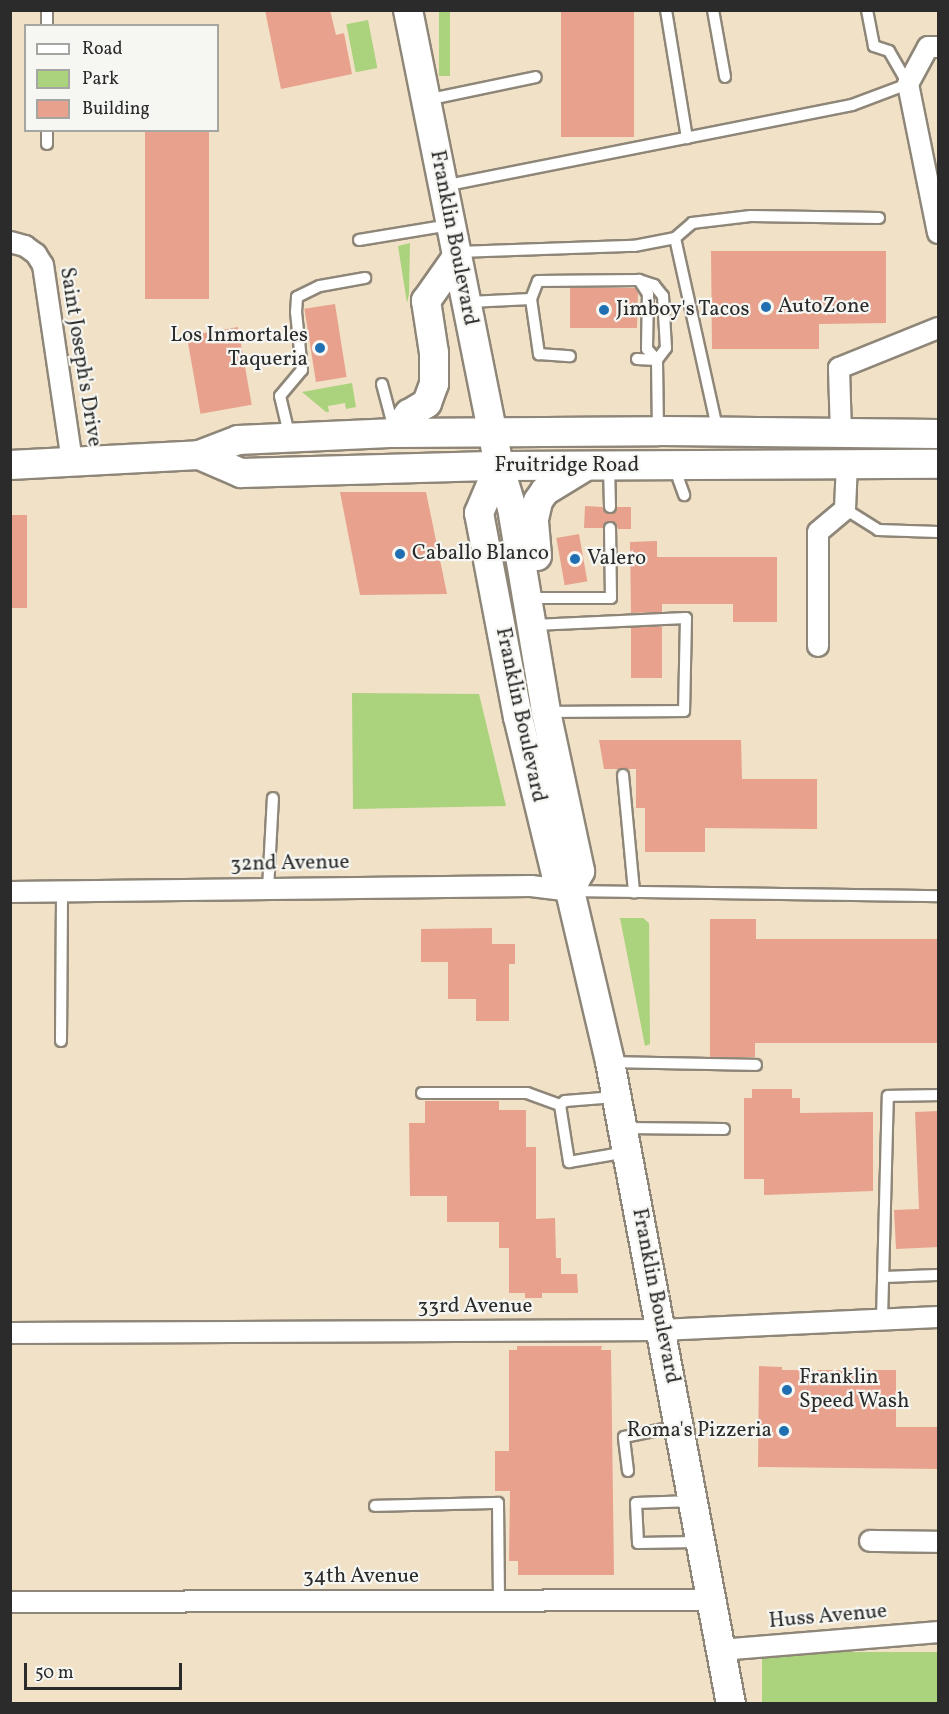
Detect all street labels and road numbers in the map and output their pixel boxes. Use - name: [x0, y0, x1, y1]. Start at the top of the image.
- street label: Franklin Boulevard: [424, 148, 482, 328]
- street label: Saint Joseph's Drive: [53, 265, 107, 449]
- street label: Fruitridge Road: [495, 453, 639, 479]
- street label: Franklin Boulevard: [489, 625, 551, 805]
- street label: 32nd Avenue: [230, 850, 350, 878]
- street label: Franklin Boulevard: [626, 1206, 684, 1386]
- street label: 33rd Avenue: [418, 1294, 532, 1320]
- street label: 34th Avenue: [303, 1564, 419, 1590]
- street label: Huss Avenue: [768, 1599, 888, 1635]

